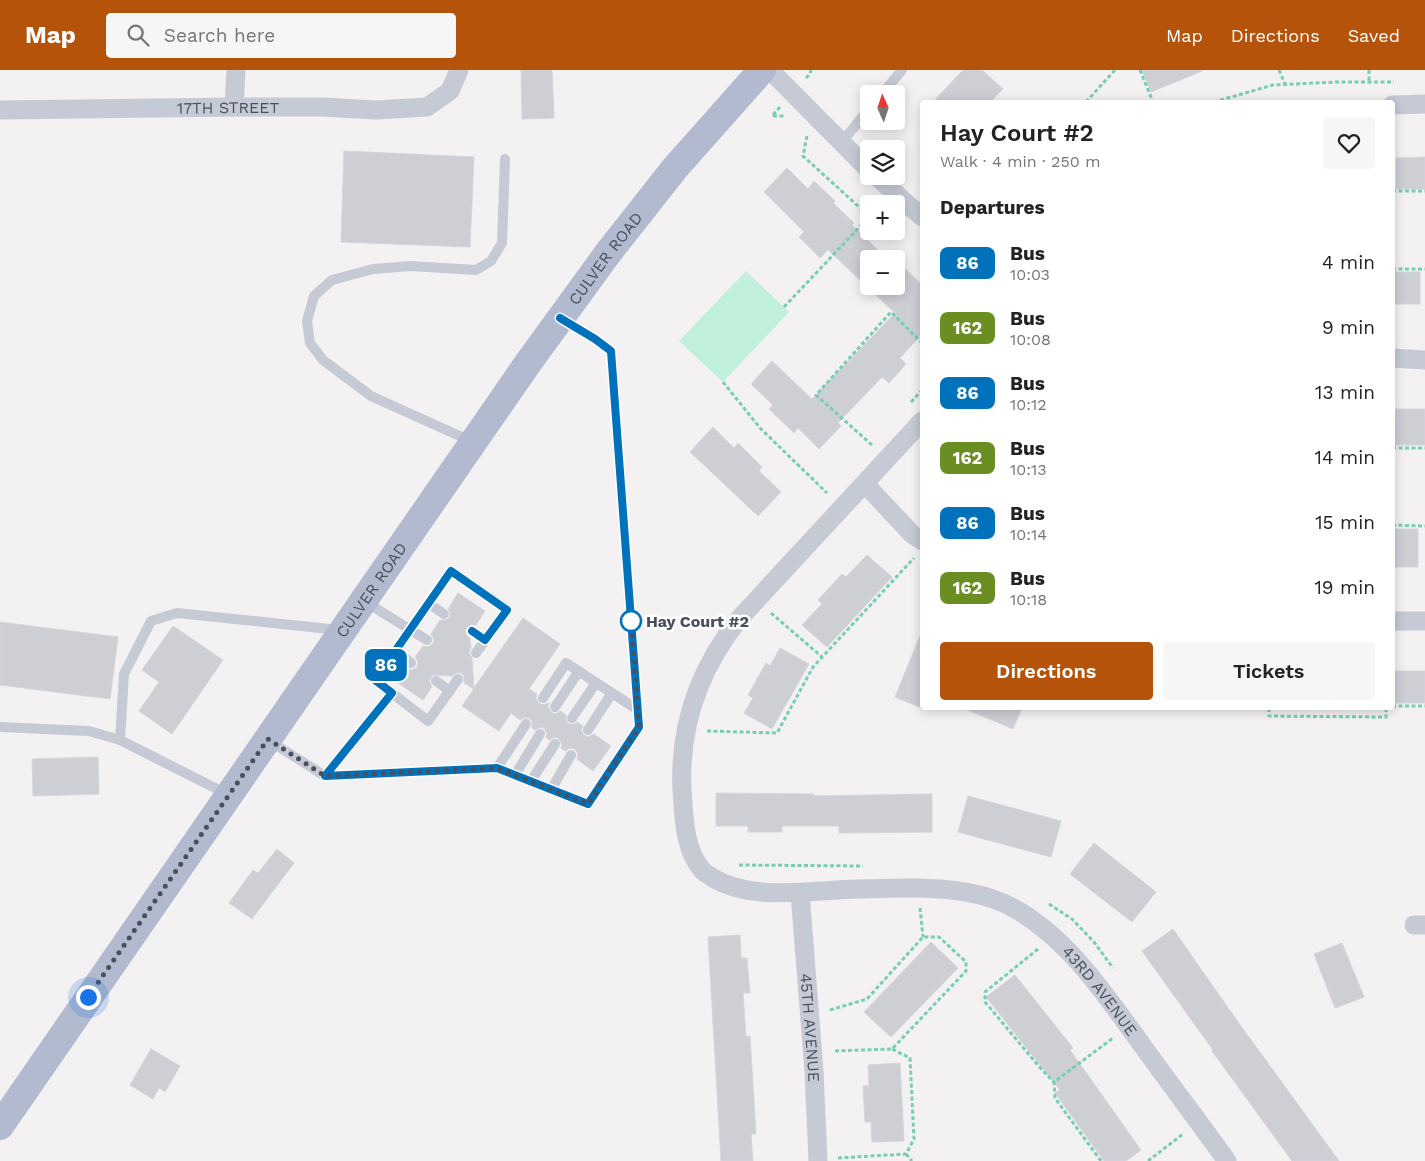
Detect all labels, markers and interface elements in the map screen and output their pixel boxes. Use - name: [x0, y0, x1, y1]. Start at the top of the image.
- search box: [106, 13, 456, 58]
- text: Map: [25, 21, 76, 49]
- icon: search: [124, 21, 152, 49]
- text: Search here: [164, 24, 275, 47]
- text: Map: [1166, 25, 1203, 46]
- text: Directions: [1231, 25, 1320, 46]
- text: Saved: [1348, 25, 1400, 46]
- north arrow: [860, 85, 905, 130]
- map controls: [860, 85, 905, 295]
- street label: 17TH STREET: [177, 98, 279, 118]
- button: heart: [1323, 117, 1375, 169]
- text: Hay Court #2: [940, 119, 1094, 147]
- button: layers: [860, 140, 905, 185]
- text: Walk · 4 min · 250 m: [940, 152, 1100, 171]
- button: +: [860, 195, 905, 240]
- text: Departures: [940, 196, 1045, 219]
- street label: CULVER ROAD: [565, 208, 647, 309]
- text: Bus: [1010, 242, 1045, 265]
- button: −: [860, 250, 905, 295]
- text: 4 min: [1322, 251, 1375, 274]
- text: 86: [956, 252, 979, 273]
- text: 10:03: [1010, 265, 1050, 284]
- text: Bus: [1010, 307, 1045, 330]
- text: 9 min: [1322, 316, 1375, 339]
- text: 162: [953, 317, 982, 338]
- text: 10:08: [1010, 330, 1051, 349]
- text: Bus: [1010, 372, 1045, 395]
- text: 13 min: [1315, 381, 1375, 404]
- text: 86: [956, 382, 979, 403]
- text: 10:12: [1010, 395, 1047, 414]
- text: Bus: [1010, 437, 1045, 460]
- text: 14 min: [1315, 446, 1375, 469]
- text: 162: [953, 447, 982, 468]
- text: 10:13: [1010, 460, 1047, 479]
- text: Bus: [1010, 502, 1045, 525]
- text: 15 min: [1315, 511, 1375, 534]
- text: 86: [956, 512, 979, 533]
- text: 10:14: [1010, 525, 1047, 544]
- street label: CULVER ROAD: [332, 539, 411, 641]
- text: Bus: [1010, 567, 1045, 590]
- text: 19 min: [1314, 576, 1375, 599]
- text: 162: [953, 577, 982, 598]
- text: 10:18: [1010, 590, 1047, 609]
- marker: Hay Court #2: [620, 610, 642, 632]
- place label: Hay Court #2: [646, 612, 749, 631]
- button: Directions: [940, 642, 1153, 700]
- button: Tickets: [1163, 642, 1375, 700]
- line badge: 86: [364, 649, 408, 681]
- text: 86: [375, 654, 397, 675]
- street label: 43RD AVENUE: [1058, 942, 1141, 1040]
- street label: 45TH AVENUE: [796, 973, 823, 1082]
- your location: [76, 985, 101, 1010]

